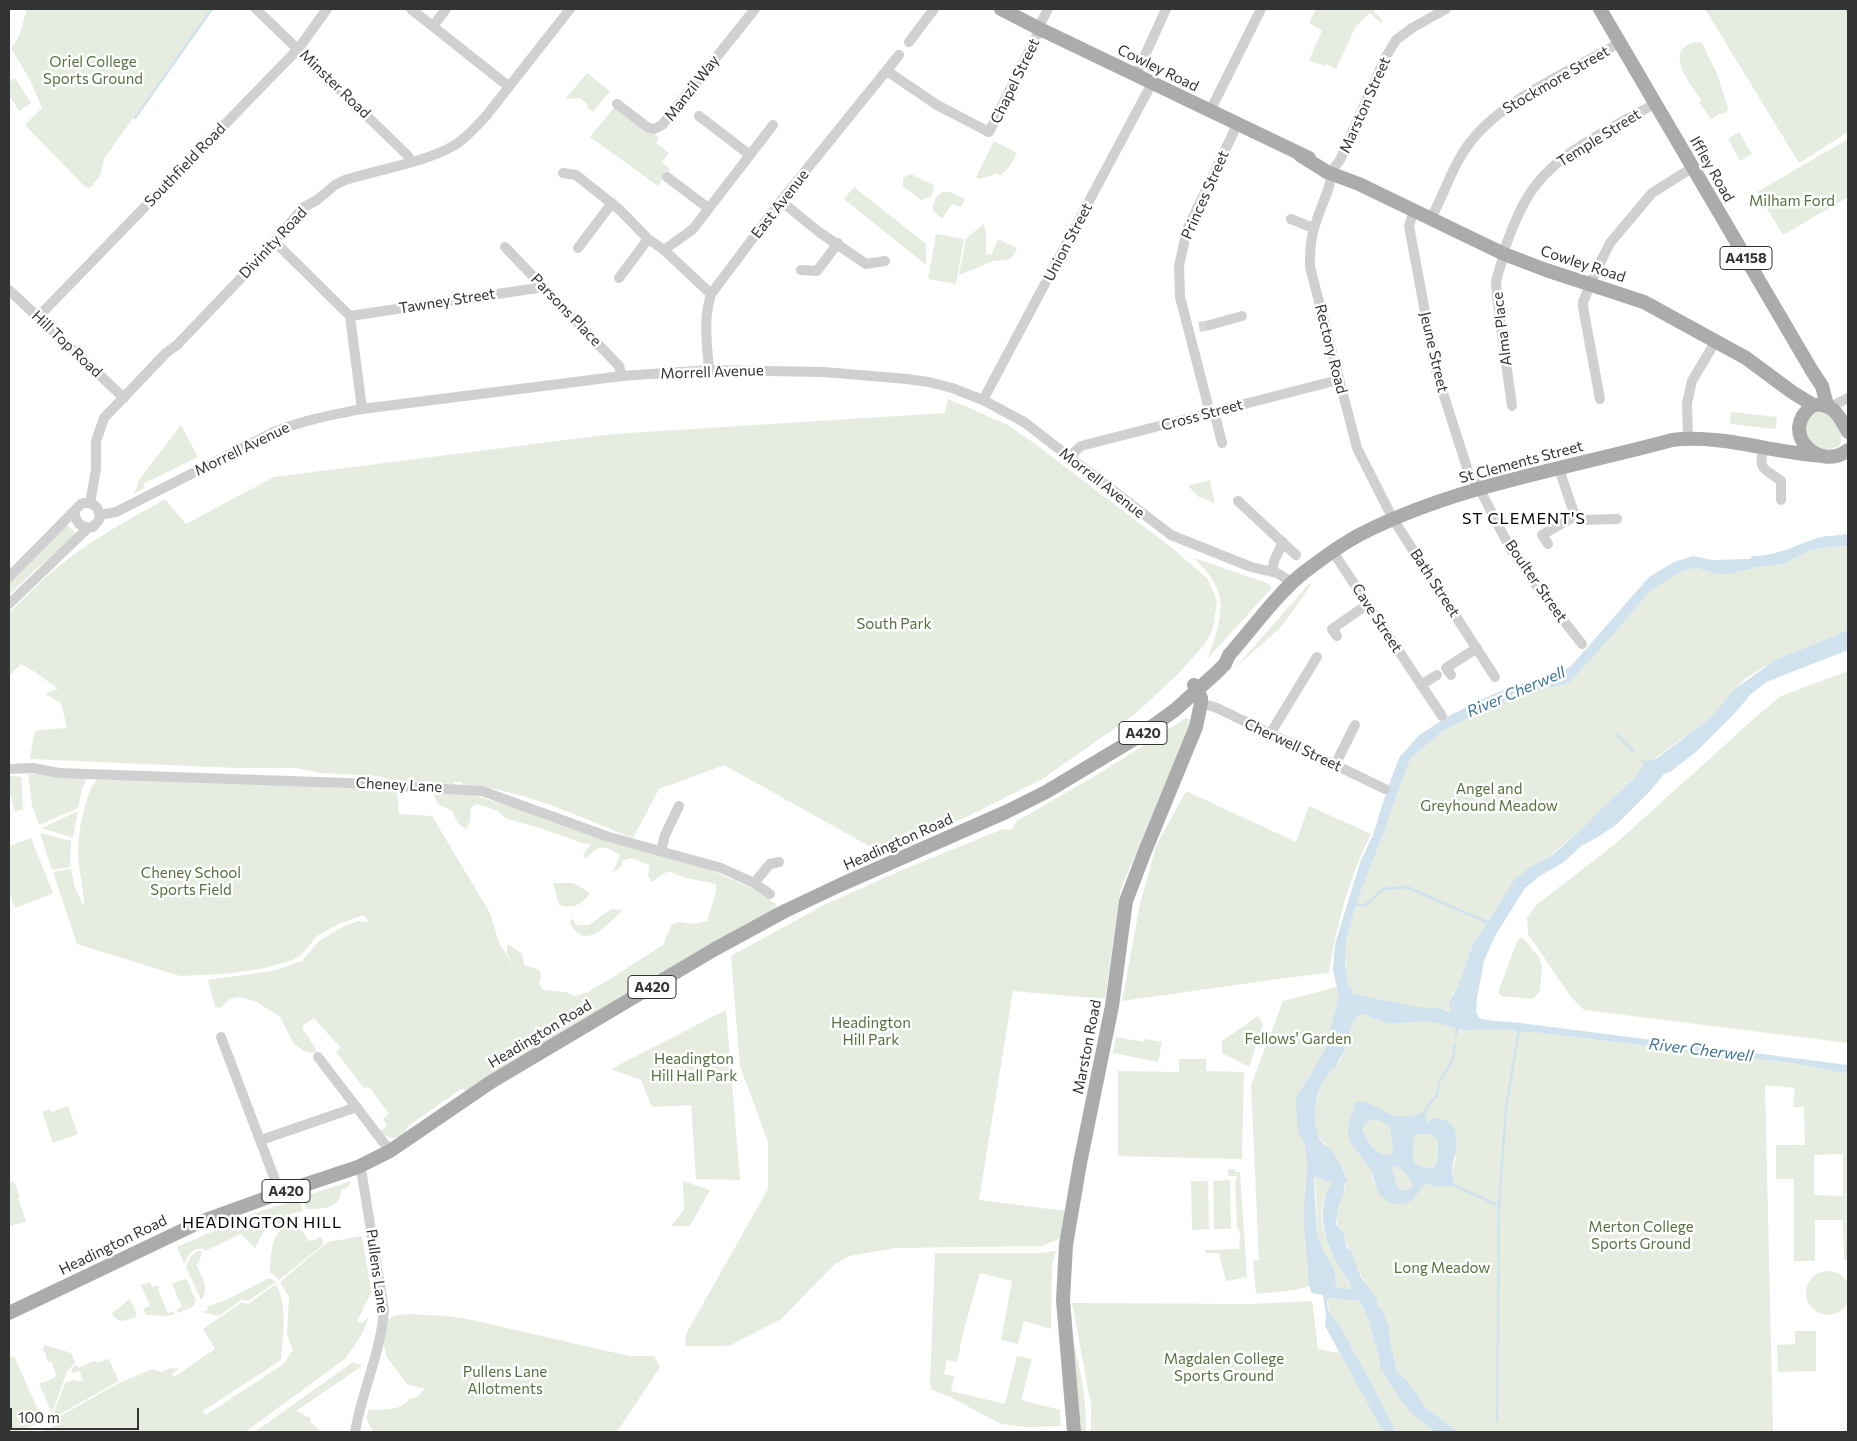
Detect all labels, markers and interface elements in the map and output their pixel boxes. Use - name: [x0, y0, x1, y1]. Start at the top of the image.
- street label: Chapel Street: [987, 35, 1043, 127]
- street label: Cowley Road: [1114, 41, 1202, 95]
- street label: Stockmore Street: [1499, 42, 1613, 118]
- street label: Minster Road: [296, 46, 374, 122]
- street label: Manzil Way: [661, 51, 723, 125]
- park label: Oriel College Sports Ground: [43, 53, 143, 88]
- street label: Marston Street: [1336, 54, 1394, 156]
- street label: Temple Street: [1554, 105, 1644, 171]
- street label: Southfield Road: [141, 120, 229, 210]
- street label: Iffley Road: [1686, 133, 1738, 205]
- street label: Princes Street: [1177, 148, 1233, 242]
- street label: East Avenue: [747, 166, 813, 242]
- park label: Milham Ford: [1749, 192, 1835, 210]
- street label: Union Street: [1040, 200, 1096, 284]
- street label: Divinity Road: [235, 204, 311, 282]
- street label: Cowley Road: [1538, 242, 1628, 286]
- road number: A4158: [1720, 247, 1772, 270]
- street label: Parsons Place: [527, 270, 605, 350]
- street label: Tawney Street: [398, 284, 496, 318]
- street label: Alma Place: [1489, 291, 1515, 367]
- street label: Rectory Road: [1311, 302, 1351, 396]
- street label: Hill Top Road: [28, 307, 106, 381]
- street label: Jeune Street: [1416, 310, 1452, 394]
- street label: Morrell Avenue: [660, 361, 764, 383]
- street label: Cross Street: [1159, 395, 1245, 435]
- street label: Morrell Avenue: [192, 418, 292, 480]
- street label: St Clements Street: [1457, 437, 1585, 487]
- street label: Morrell Avenue: [1056, 444, 1148, 522]
- district label: ST CLEMENT'S: [1461, 509, 1587, 529]
- street label: Boulter Street: [1501, 536, 1571, 626]
- street label: Bath Street: [1406, 546, 1464, 620]
- street label: Cave Street: [1348, 580, 1406, 656]
- park label: South Park: [856, 615, 932, 633]
- water label: River Cherwell: [1464, 663, 1568, 721]
- street label: Cherwell Street: [1241, 715, 1345, 775]
- road number: A420: [1119, 721, 1167, 744]
- street label: Cheney Lane: [355, 774, 443, 796]
- park label: Angel and Greyhound Meadow: [1420, 780, 1558, 815]
- street label: Headington Road: [841, 810, 955, 874]
- park label: Cheney School Sports Field: [141, 864, 241, 899]
- road number: A420: [628, 976, 676, 999]
- street label: Headington Road: [485, 996, 595, 1072]
- street label: Marston Road: [1069, 998, 1105, 1096]
- park label: Headington Hill Park: [831, 1014, 911, 1049]
- park label: Fellows' Garden: [1245, 1030, 1351, 1048]
- water label: River Cherwell: [1648, 1034, 1754, 1066]
- park label: Headington Hill Hall Park: [651, 1050, 737, 1085]
- road number: A420: [262, 1180, 310, 1202]
- street label: Headington Road: [56, 1211, 170, 1279]
- district label: HEADINGTON HILL: [180, 1213, 344, 1233]
- park label: Merton College Sports Ground: [1588, 1218, 1694, 1253]
- street label: Pullens Lane: [362, 1228, 392, 1314]
- park label: Long Meadow: [1394, 1259, 1490, 1277]
- park label: Magdalen College Sports Ground: [1164, 1350, 1284, 1385]
- park label: Pullens Lane Allotments: [463, 1363, 547, 1398]
- scale bar: [12, 1398, 141, 1430]
- text: 100 m: [18, 1408, 60, 1426]

